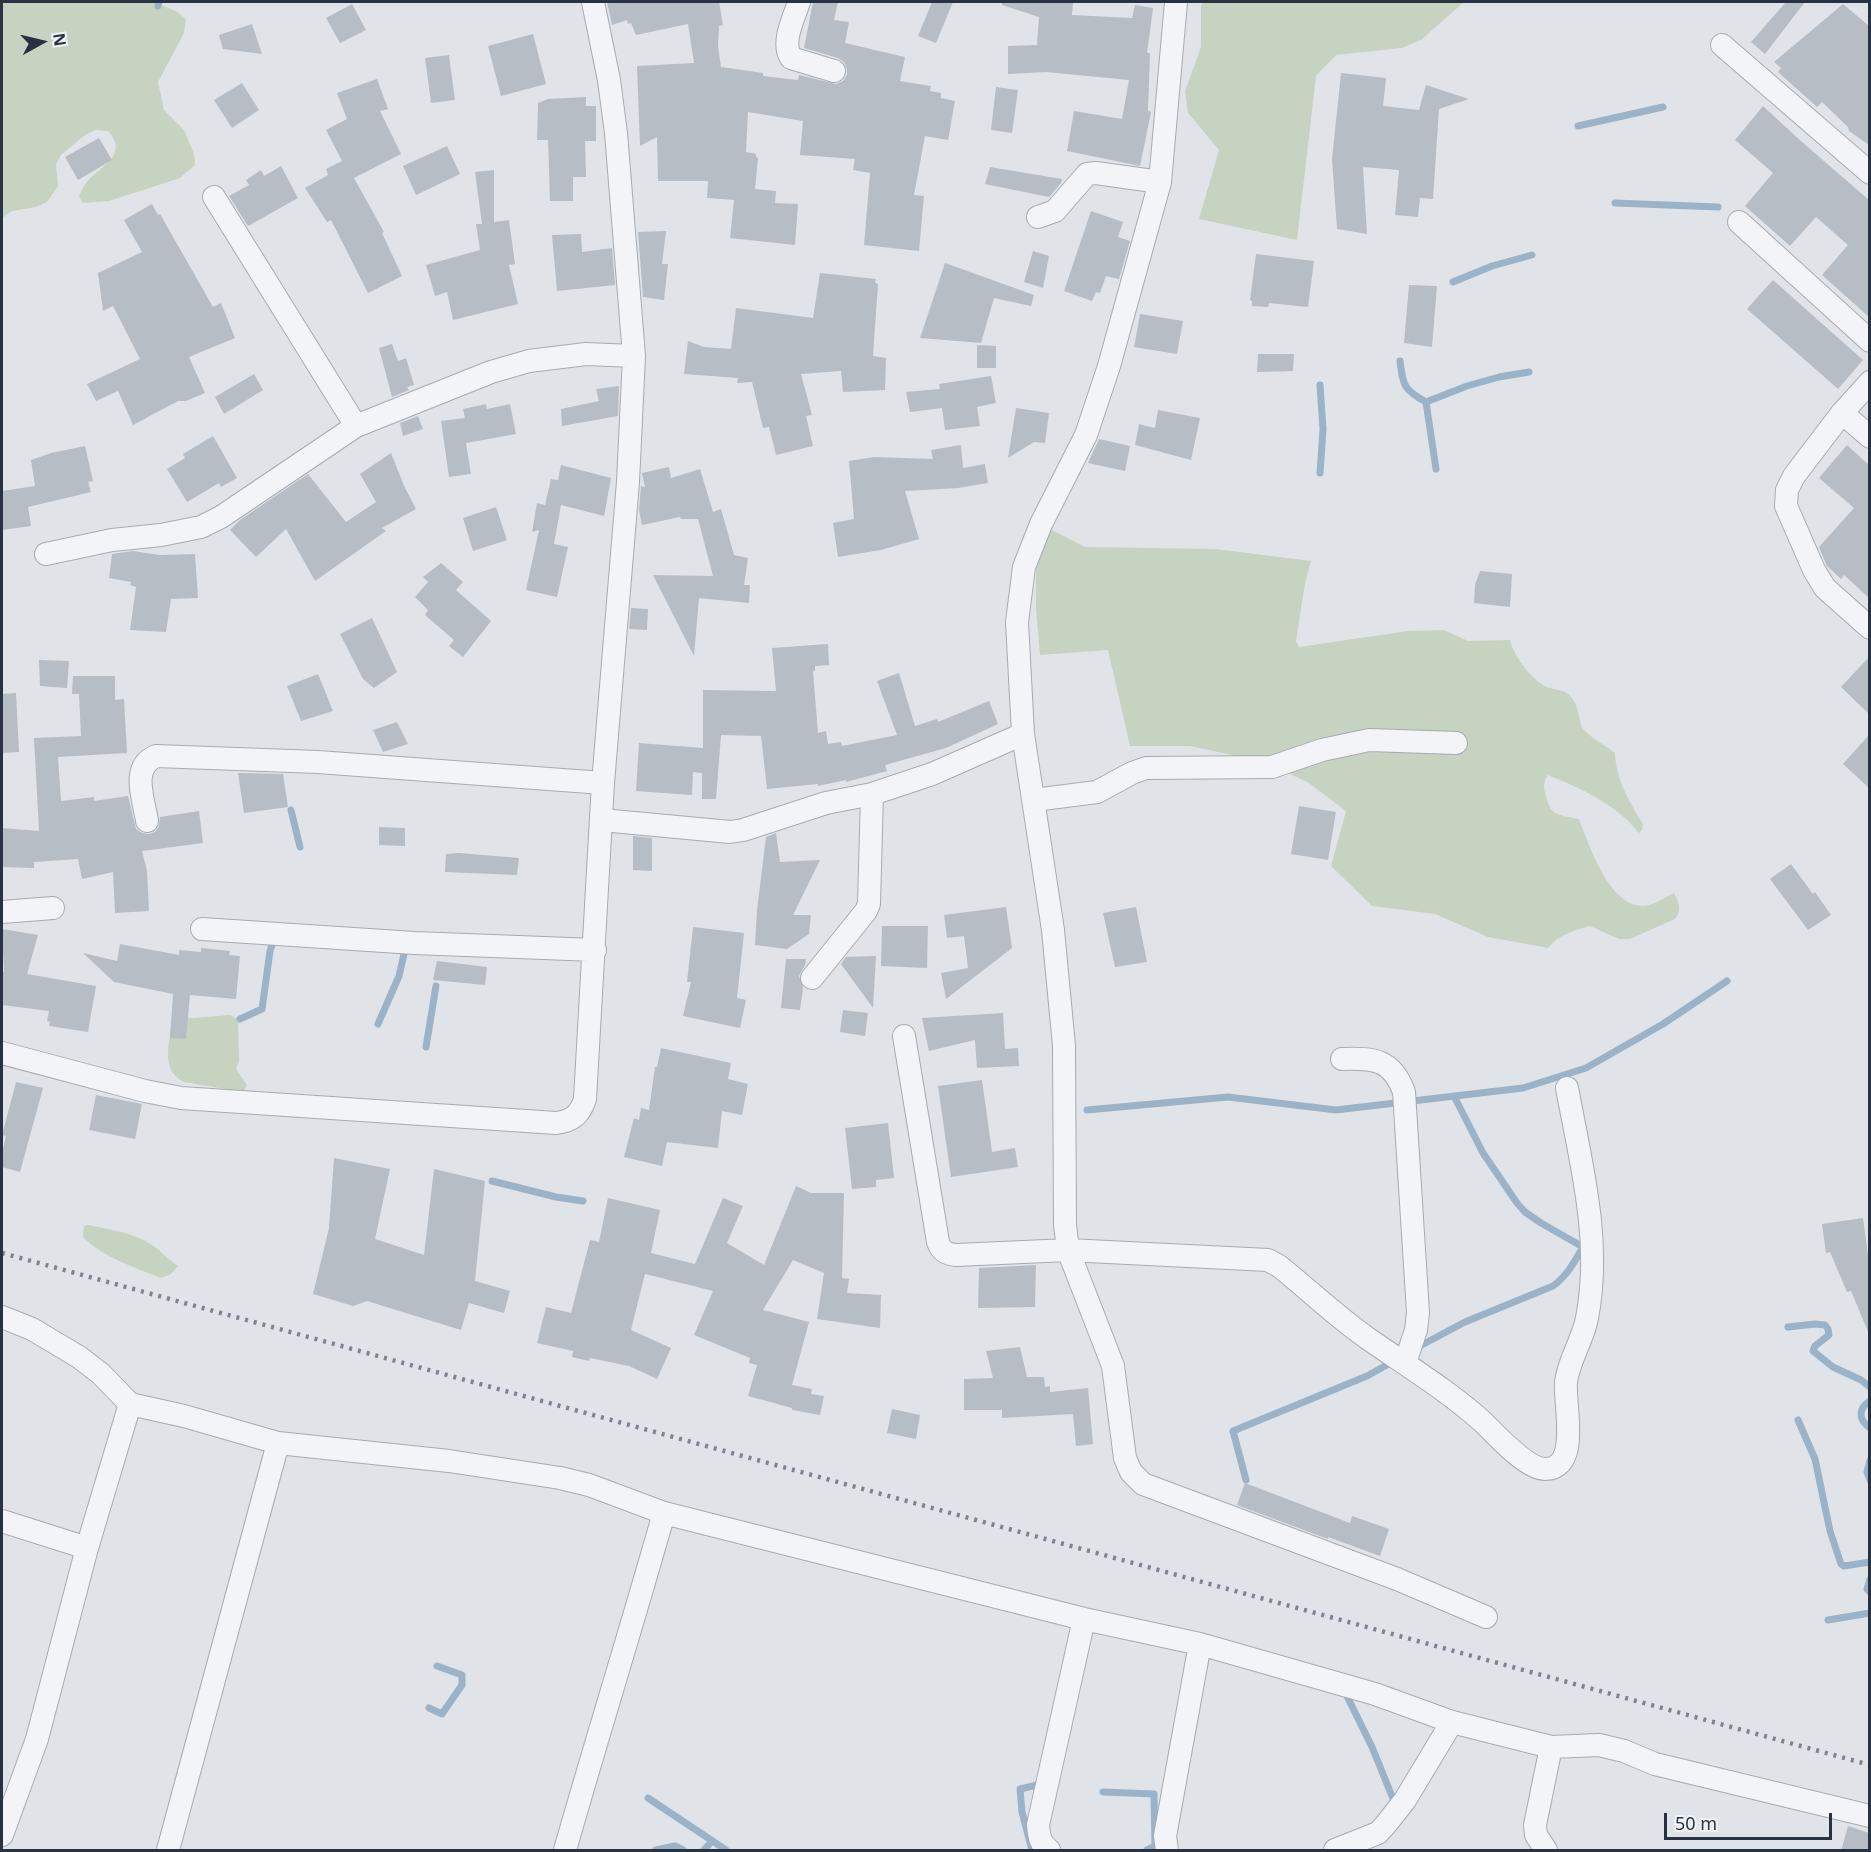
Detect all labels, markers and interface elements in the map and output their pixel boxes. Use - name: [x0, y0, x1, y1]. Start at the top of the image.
- north arrow: [12, 12, 72, 72]
- text: N: [48, 32, 72, 47]
- scale bar: [1667, 1801, 1835, 1839]
- text: 50 m: [1675, 1811, 1717, 1835]

